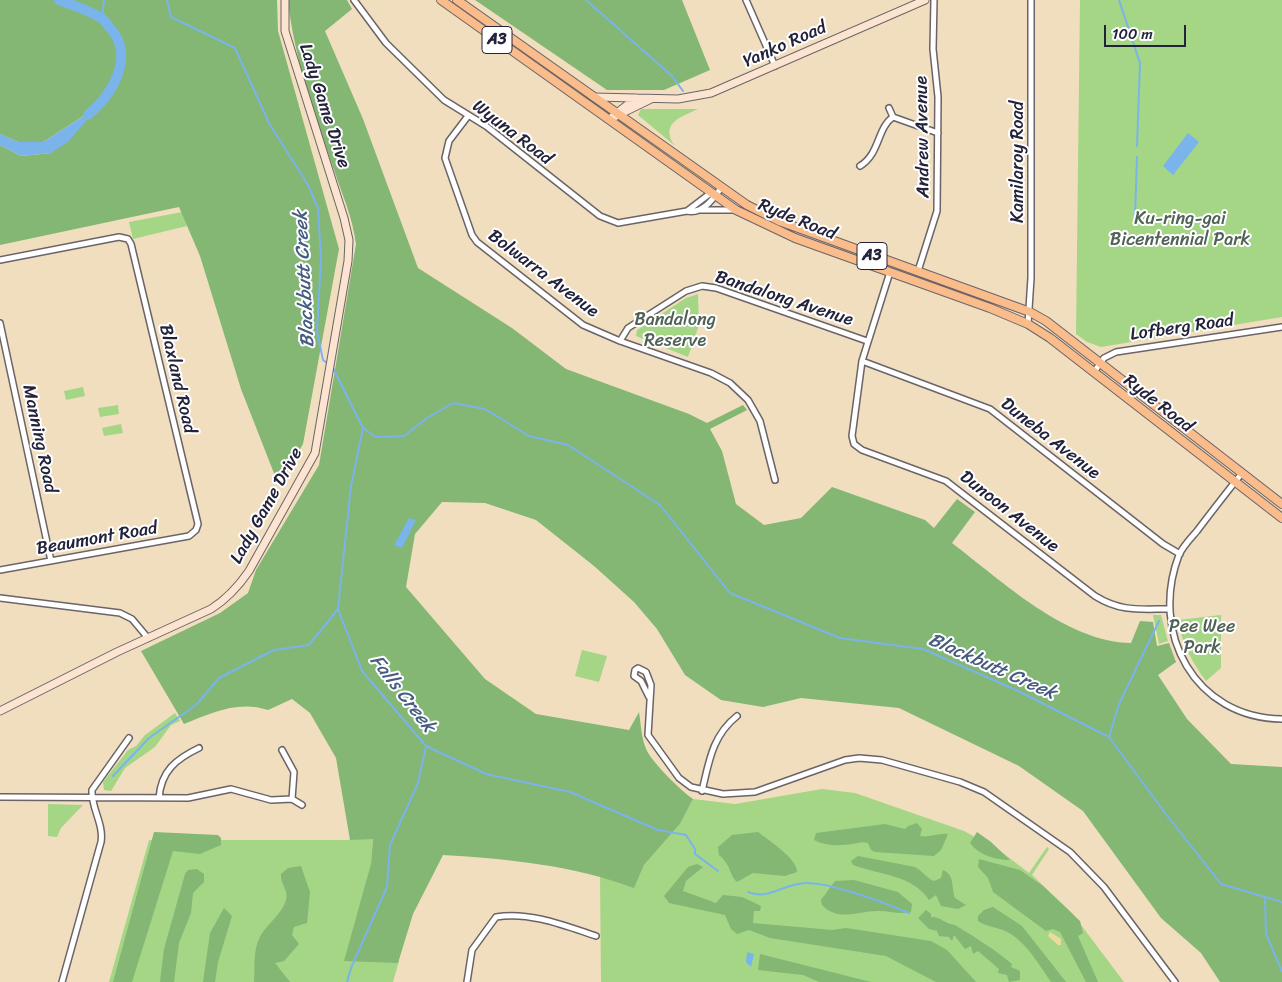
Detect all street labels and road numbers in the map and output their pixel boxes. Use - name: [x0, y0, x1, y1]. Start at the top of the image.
- street label: Yanko Road: [740, 17, 830, 73]
- road number: A3: [482, 26, 512, 54]
- street label: Lady Game Drive: [294, 41, 354, 171]
- street label: Andrew Avenue: [911, 76, 935, 198]
- street label: Wyuna Road: [468, 96, 556, 170]
- street label: Kamilaroy Road: [1007, 101, 1029, 223]
- street label: Ryde Road: [755, 195, 839, 245]
- street label: Bolwarra Avenue: [483, 225, 603, 323]
- road number: A3: [857, 242, 887, 270]
- street label: Bandalong Avenue: [712, 267, 856, 331]
- street label: Lofberg Road: [1129, 310, 1235, 346]
- street label: Blaxland Road: [154, 322, 200, 436]
- street label: Ryde Road: [1119, 370, 1197, 438]
- street label: Manning Road: [17, 383, 61, 495]
- street label: Duneba Avenue: [996, 394, 1104, 484]
- street label: Lady Game Drive: [226, 444, 308, 568]
- street label: Dunoon Avenue: [955, 467, 1063, 557]
- street label: Beaumont Road: [35, 518, 159, 560]

